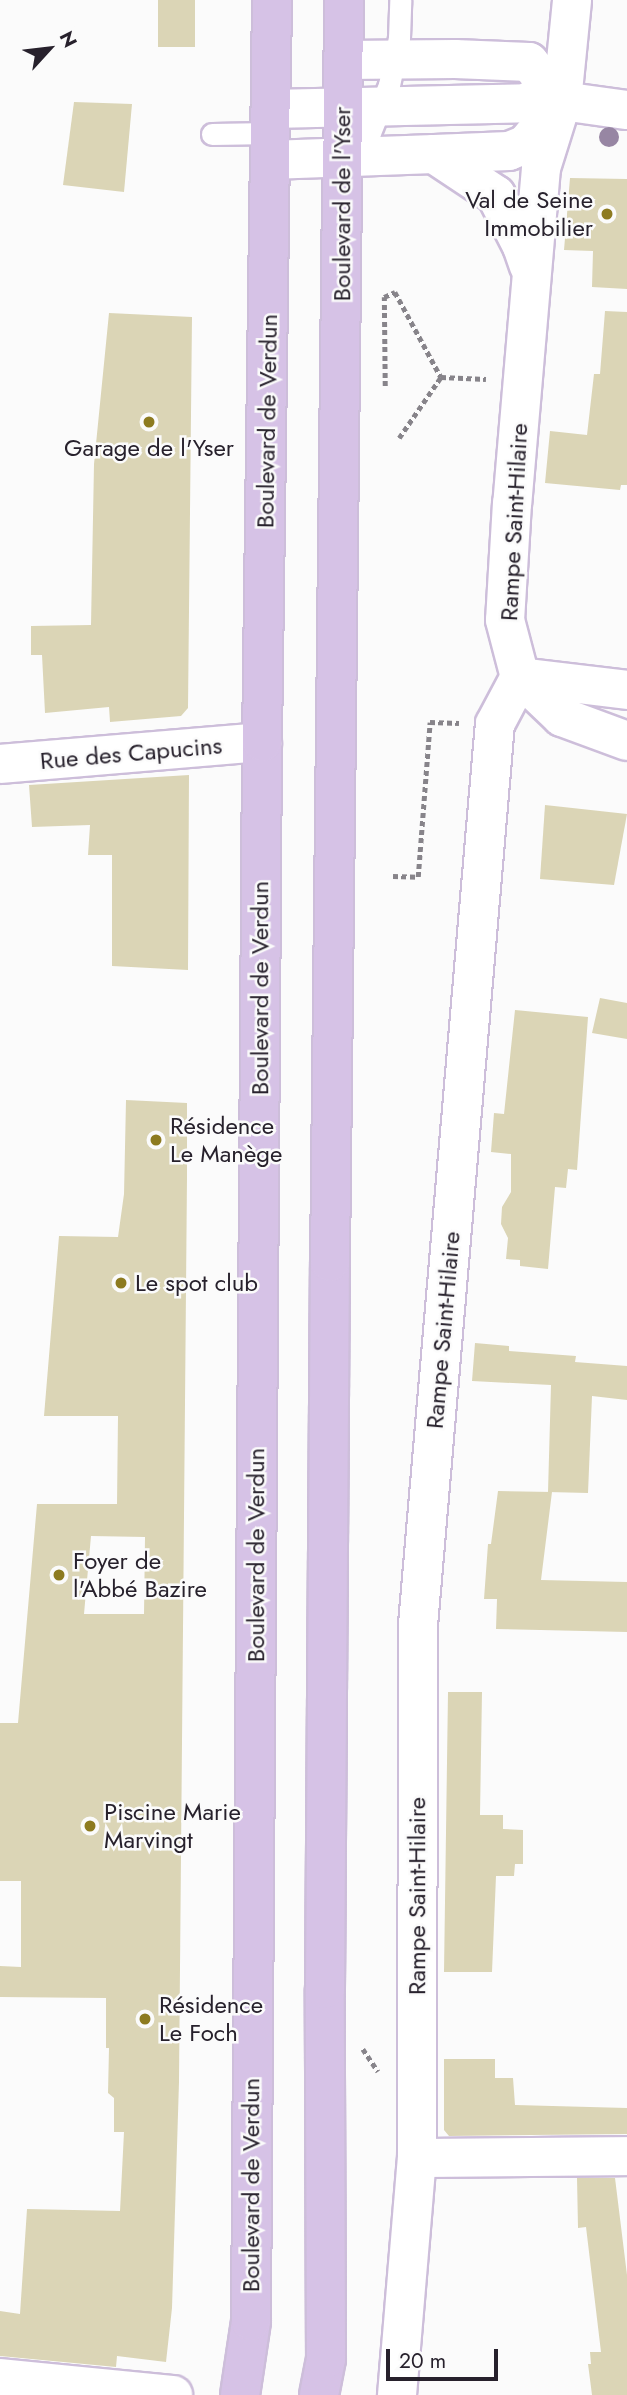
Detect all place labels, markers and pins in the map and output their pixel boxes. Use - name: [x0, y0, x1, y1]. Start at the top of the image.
- place label: Val de Seine Immobilier: [465, 186, 593, 242]
- marker: Val de Seine Immobilier: [599, 206, 615, 222]
- marker: Garage de l'Yser: [141, 414, 157, 430]
- place label: Garage de l'Yser: [64, 434, 234, 462]
- place label: Résidence Le Manège: [170, 1112, 282, 1168]
- marker: Résidence Le Manège: [148, 1132, 164, 1148]
- place label: Le spot club: [135, 1269, 258, 1297]
- marker: Le spot club: [113, 1275, 129, 1291]
- place label: Foyer de l'Abbé Bazire: [73, 1547, 207, 1603]
- marker: Foyer de l'Abbé Bazire: [51, 1567, 67, 1583]
- place label: Piscine Marie Marvingt: [104, 1798, 241, 1854]
- marker: Piscine Marie Marvingt: [82, 1818, 98, 1834]
- place label: Résidence Le Foch: [159, 1991, 263, 2047]
- marker: Résidence Le Foch: [137, 2011, 153, 2027]

